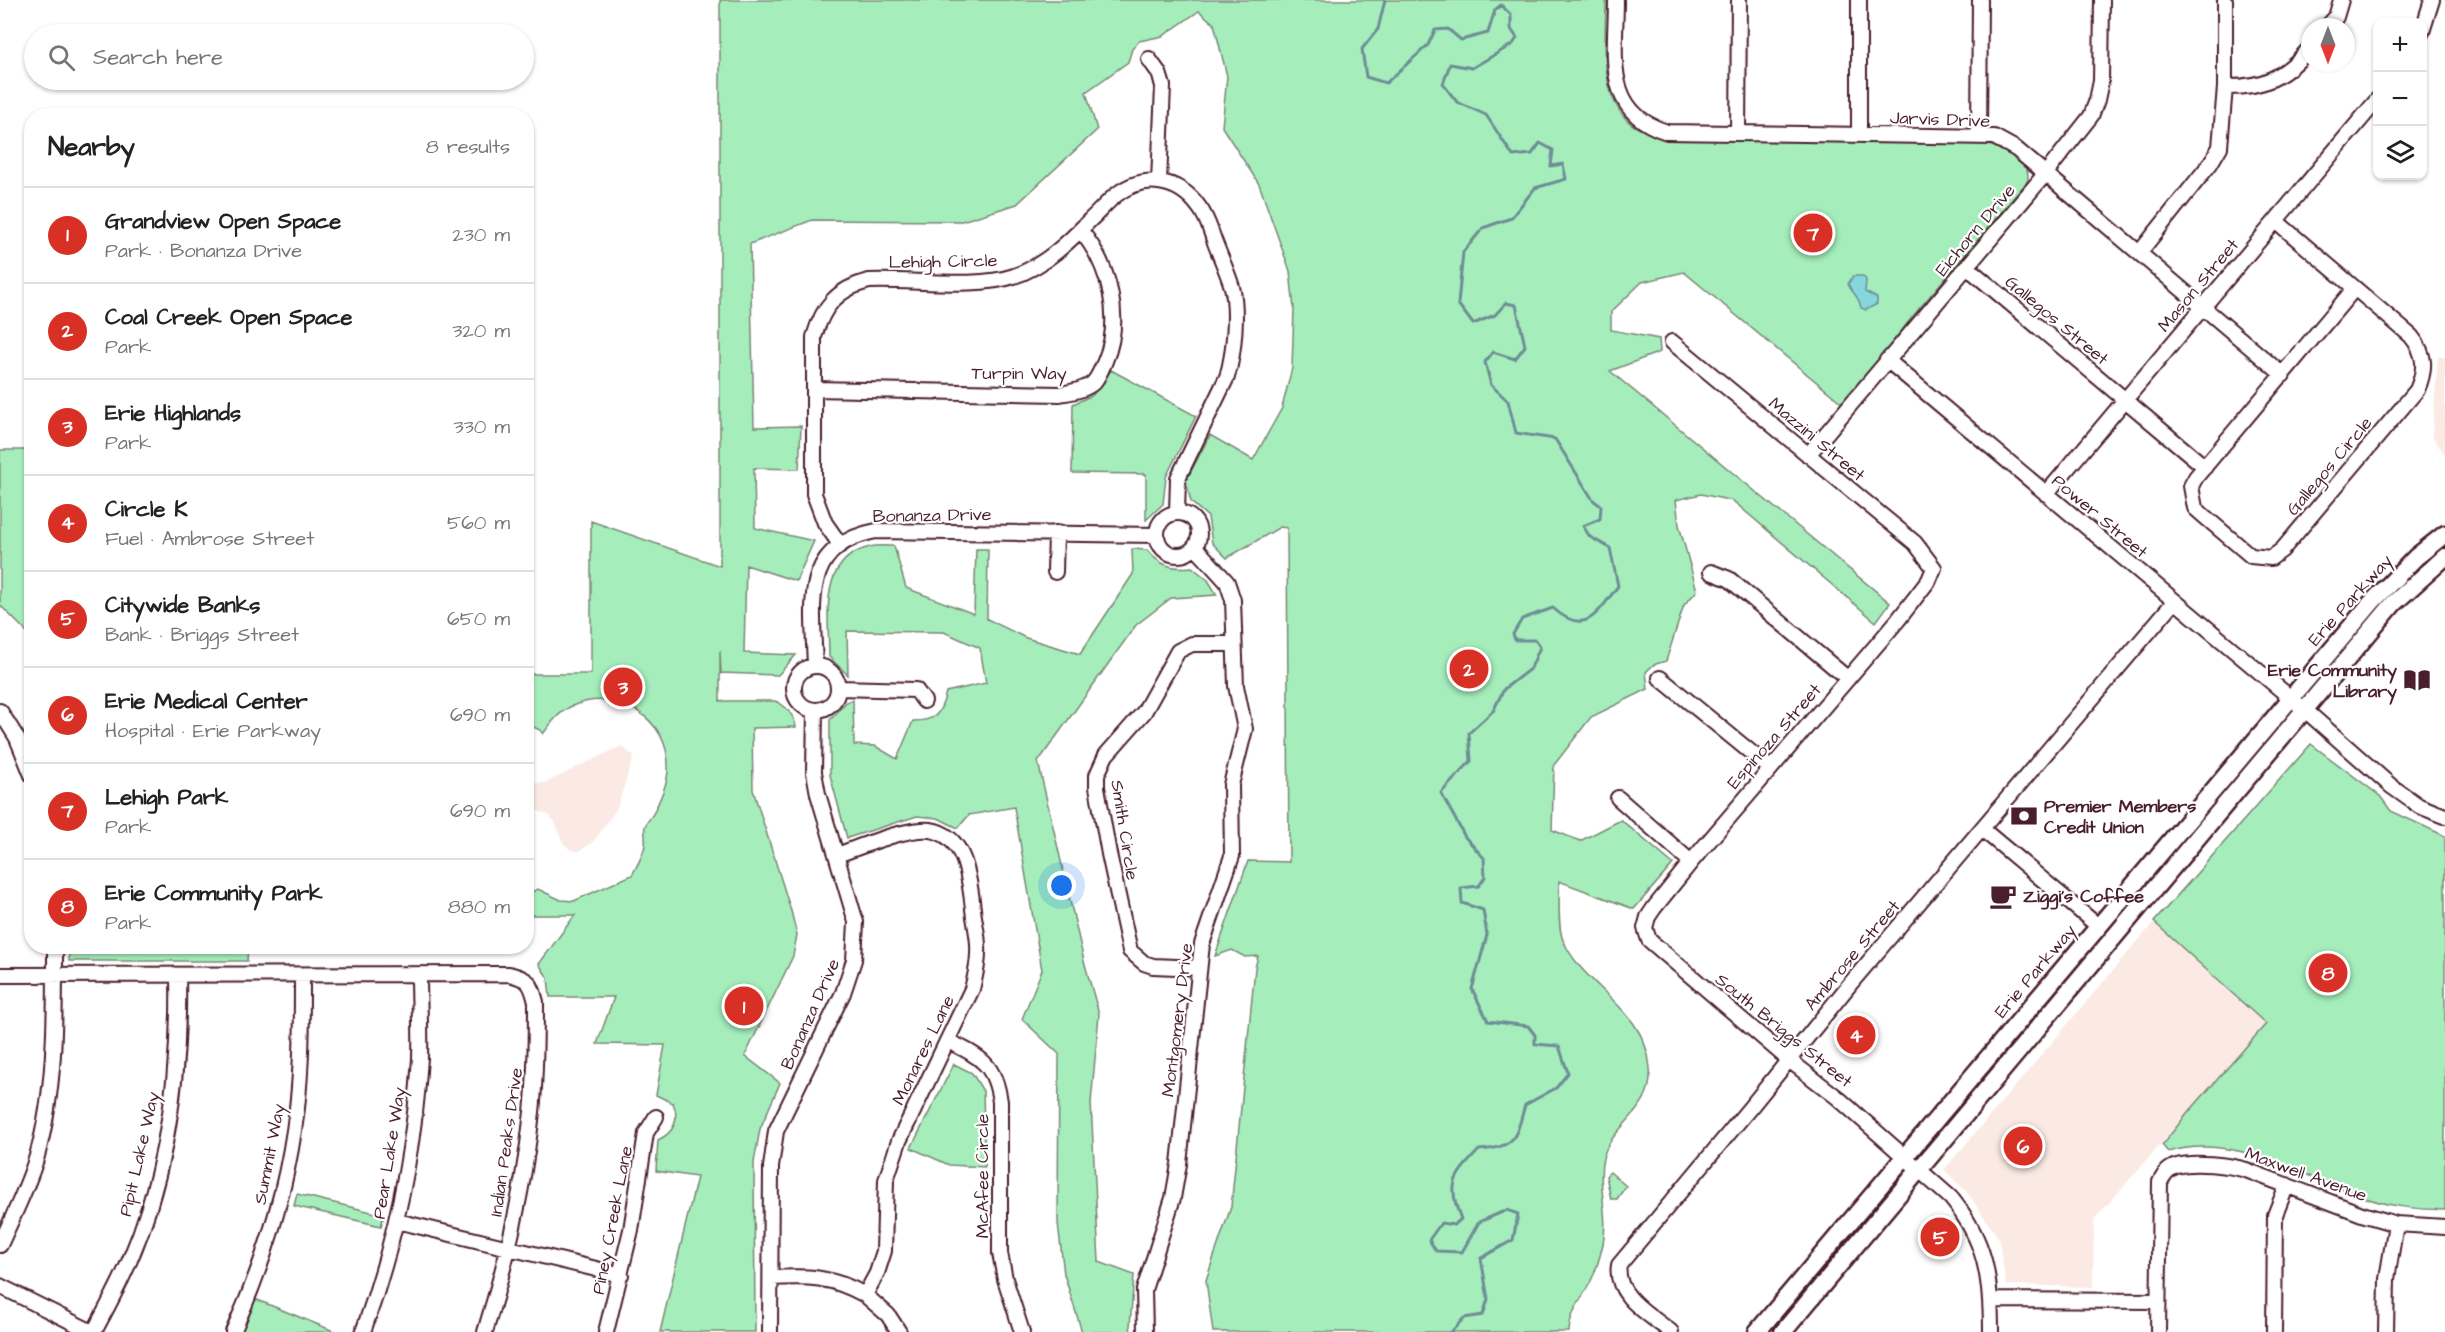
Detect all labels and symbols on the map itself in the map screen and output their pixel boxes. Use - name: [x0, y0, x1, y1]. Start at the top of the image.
- north arrow: [2301, 18, 2355, 72]
- street label: Jarvis Drive: [1889, 105, 1991, 134]
- street label: Eichorn Drive: [1929, 179, 2022, 282]
- pin: 7: [1794, 210, 1832, 256]
- street label: Mason Street: [2152, 233, 2245, 337]
- street label: Lehigh Circle: [888, 248, 998, 276]
- street label: Gallegos Street: [1999, 270, 2114, 372]
- street label: Turpin Way: [971, 361, 1067, 387]
- street label: Mazzini Street: [1763, 392, 1871, 488]
- street label: Gallegos Circle: [2281, 411, 2379, 522]
- street label: Power Street: [2046, 469, 2154, 565]
- street label: Bonanza Drive: [872, 502, 992, 529]
- street label: Erie Parkway: [2302, 549, 2399, 652]
- pin: 2: [1450, 646, 1488, 692]
- place label: Erie Community Library: [2268, 658, 2397, 705]
- pin: 3: [604, 664, 642, 710]
- library icon: Erie Community Library: [2402, 665, 2432, 695]
- street label: Espinoza Street: [1722, 678, 1828, 794]
- street label: Smith Circle: [1104, 778, 1145, 882]
- place label: Premier Members Credit Union: [2044, 794, 2196, 840]
- bank icon: Premier Members Credit Union: [2009, 801, 2039, 831]
- your location: [1047, 871, 1076, 900]
- cafe icon: Ziggi's Coffee: [1988, 881, 2018, 911]
- place label: Ziggi's Coffee: [2023, 884, 2144, 910]
- street label: Ambrose Street: [1799, 894, 1907, 1016]
- street label: Erie Parkway: [1989, 919, 2083, 1024]
- street label: Montgomery Drive: [1156, 941, 1200, 1099]
- pin: 8: [2308, 950, 2348, 996]
- street label: Bonanza Drive: [775, 955, 846, 1074]
- street label: South Briggs Street: [1709, 967, 1858, 1095]
- pin: 1: [724, 984, 764, 1028]
- street label: Monares Lane: [886, 991, 961, 1109]
- pin: 4: [1836, 1012, 1876, 1058]
- street label: Indian Peaks Drive: [484, 1066, 529, 1218]
- street label: Pear Lake Way: [367, 1085, 413, 1221]
- street label: Pipit Lake Way: [113, 1089, 167, 1219]
- street label: Summit Way: [247, 1102, 292, 1207]
- street label: McAfee Circle: [970, 1113, 995, 1238]
- pin: 6: [2004, 1124, 2042, 1168]
- street label: Maxwell Avenue: [2241, 1141, 2371, 1208]
- street label: Piney Creek Lane: [586, 1143, 640, 1297]
- pin: 5: [1920, 1214, 1960, 1260]

